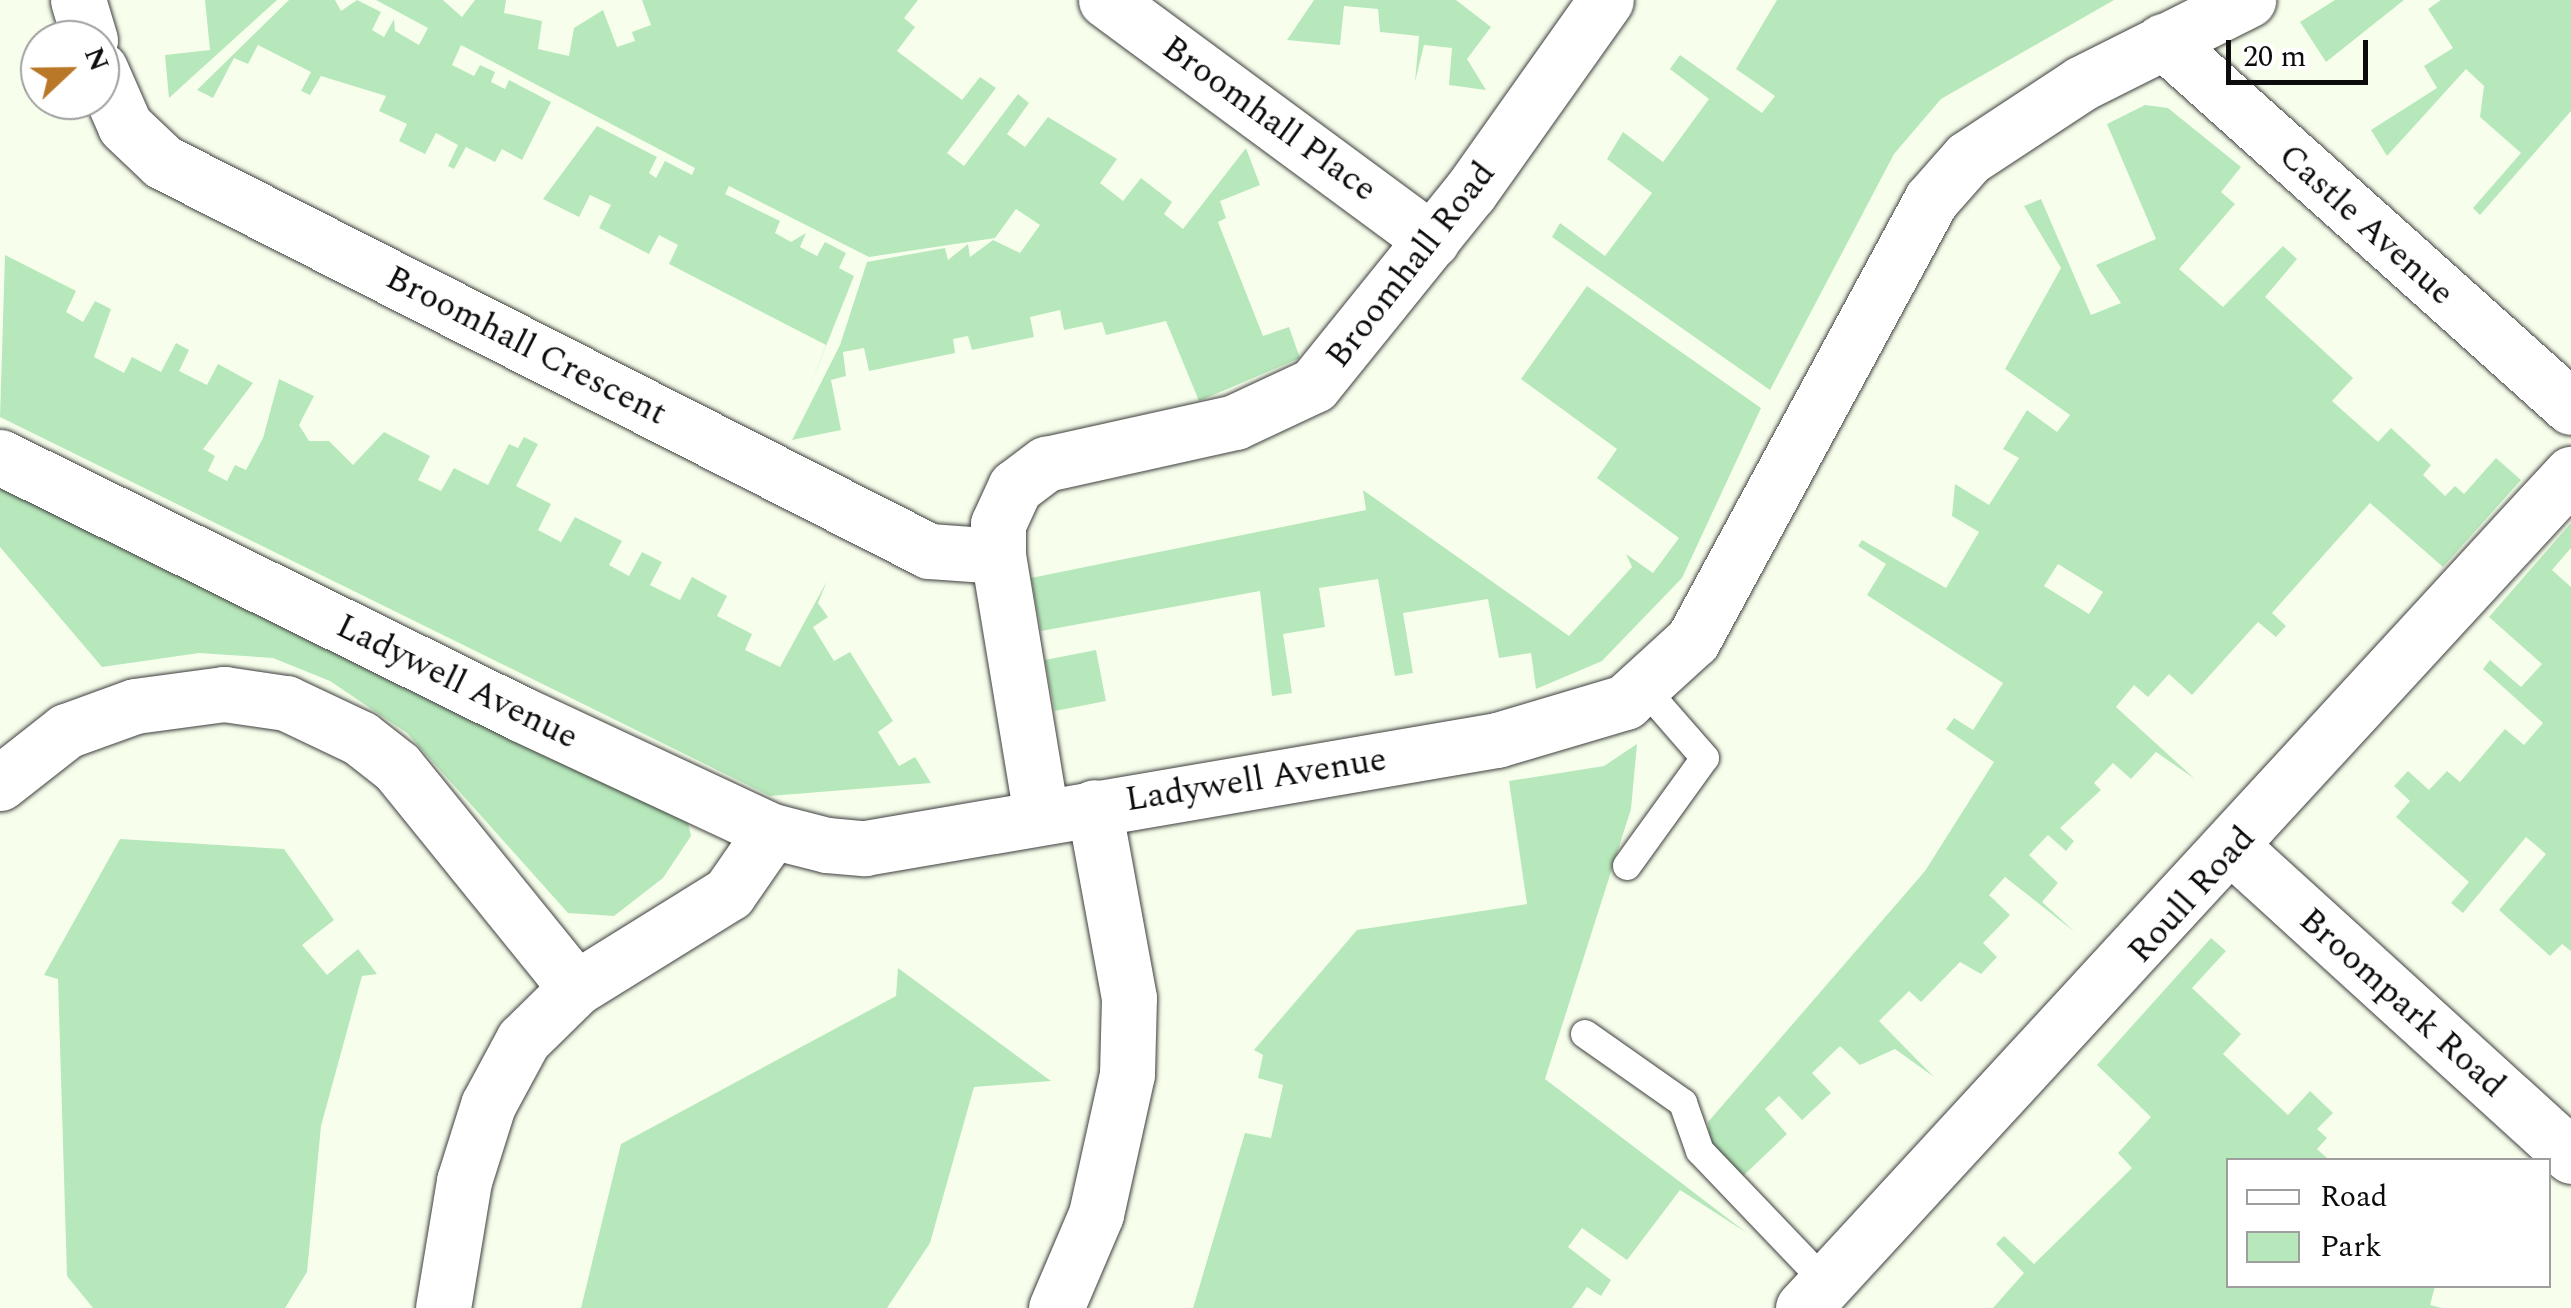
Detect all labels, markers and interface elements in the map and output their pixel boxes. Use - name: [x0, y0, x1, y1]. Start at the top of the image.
- north arrow: [20, 20, 120, 120]
- scale bar: [2231, 20, 2374, 82]
- street label: Broomhall Place: [1154, 27, 1384, 211]
- text: 20 m: [2243, 34, 2306, 80]
- text: N: [72, 41, 121, 78]
- street label: Castle Avenue: [2270, 135, 2462, 315]
- street label: Broomhall Road: [1317, 153, 1505, 377]
- street label: Broomhall Crescent: [379, 257, 673, 435]
- street label: Ladywell Avenue: [329, 605, 585, 759]
- street label: Ladywell Avenue: [1122, 739, 1390, 821]
- street label: Roull Road: [2120, 818, 2264, 972]
- street label: Broompark Road: [2290, 899, 2514, 1107]
- legend: [2226, 1158, 2551, 1288]
- text: Road: [2320, 1174, 2388, 1220]
- text: Park: [2320, 1224, 2382, 1270]

